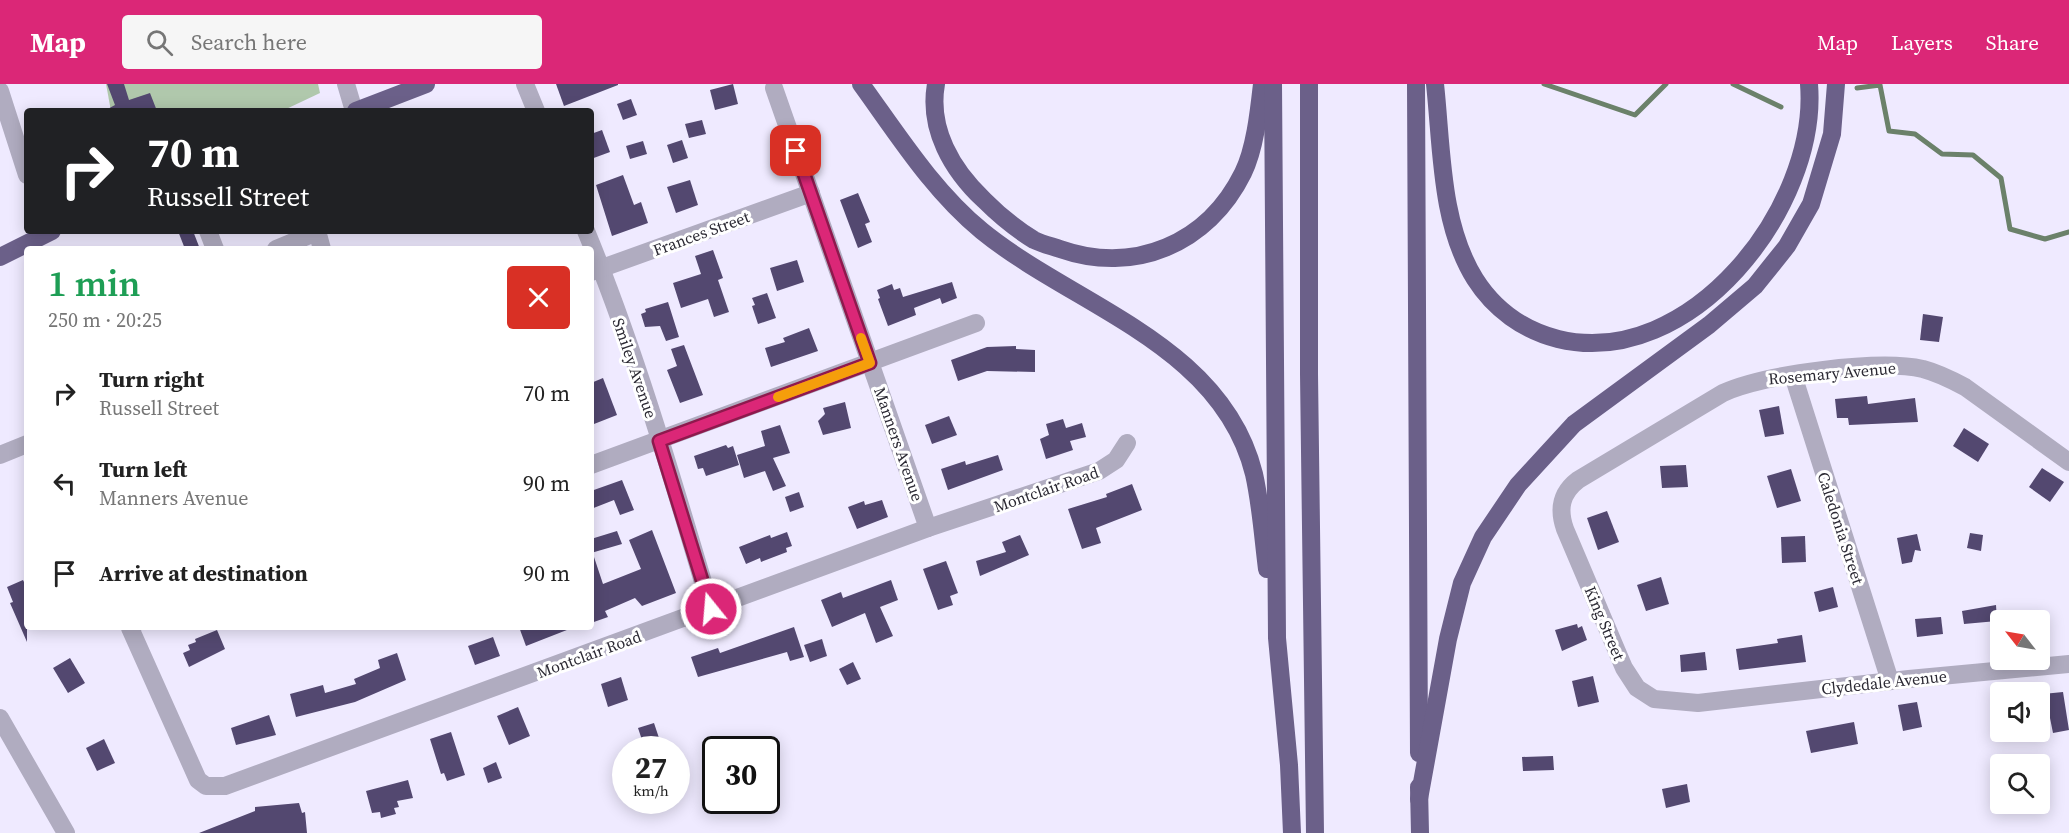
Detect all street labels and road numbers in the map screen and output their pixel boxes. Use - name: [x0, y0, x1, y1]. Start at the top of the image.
- street label: Frances Street: [650, 205, 753, 261]
- street label: Smiley Avenue: [608, 315, 662, 421]
- street label: Rosemary Avenue: [1767, 356, 1897, 390]
- street label: Manners Avenue: [869, 384, 929, 504]
- street label: Montclair Road: [991, 461, 1101, 517]
- street label: Caledonia Street: [1813, 469, 1870, 588]
- street label: King Street: [1580, 583, 1631, 664]
- street label: Montclair Road: [534, 625, 644, 683]
- street label: Clydedale Avenue: [1820, 664, 1948, 700]

